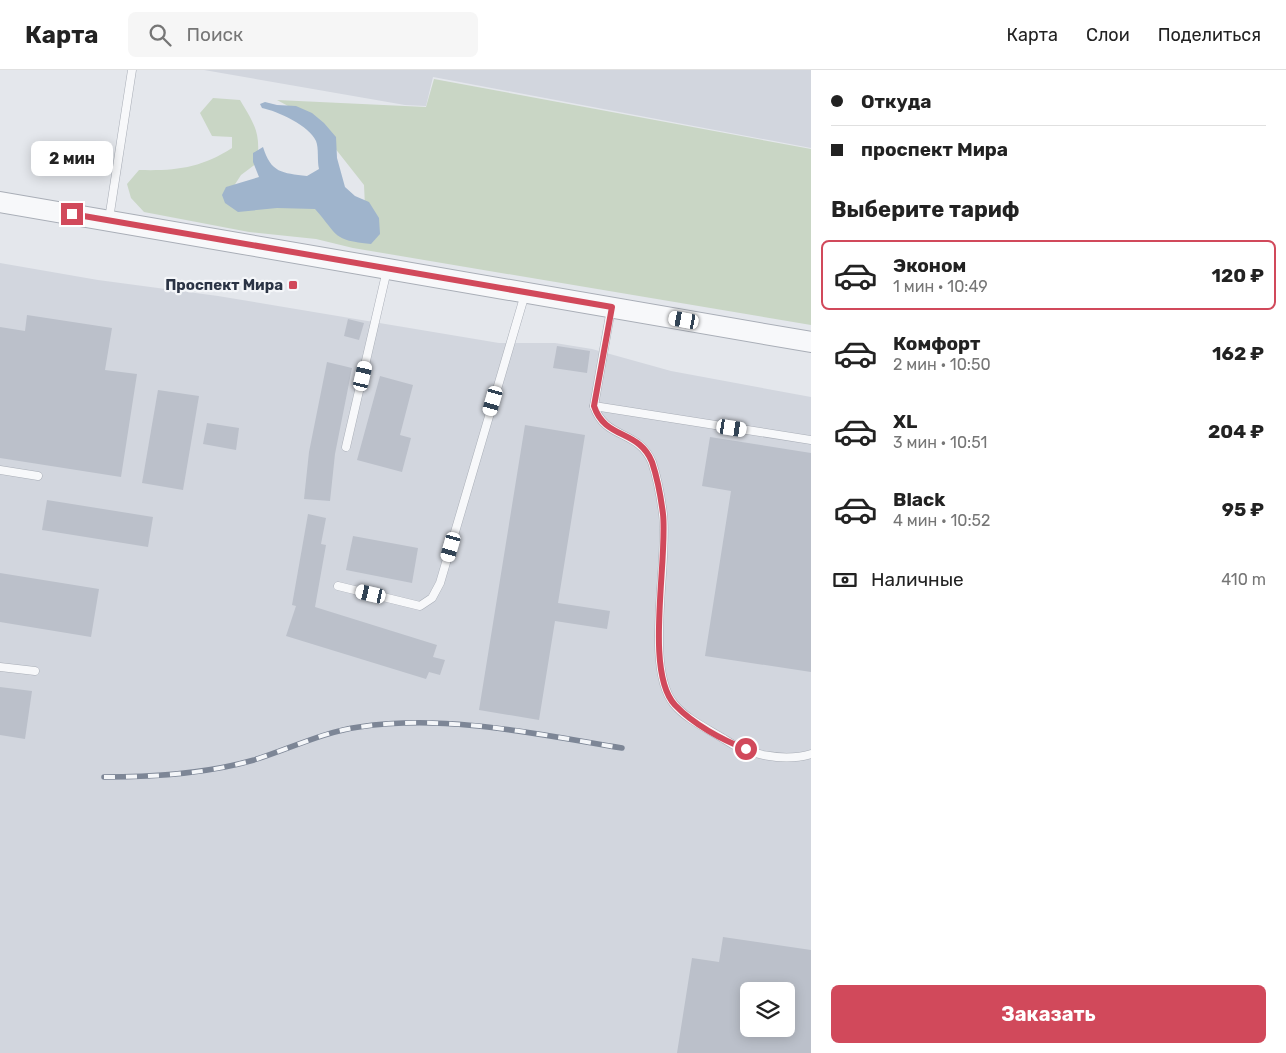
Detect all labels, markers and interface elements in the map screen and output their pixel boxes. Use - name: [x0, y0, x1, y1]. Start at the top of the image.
- search box: [128, 12, 478, 57]
- text: Карта: [25, 21, 98, 49]
- icon: search: [146, 21, 174, 49]
- text: Поиск: [186, 23, 243, 46]
- text: Карта: [1007, 24, 1058, 46]
- text: Слои: [1086, 24, 1130, 46]
- text: Поделиться: [1158, 24, 1261, 46]
- text: Откуда: [861, 90, 931, 113]
- text: проспект Мира: [861, 138, 1008, 161]
- callout: 2 мин: [31, 142, 113, 176]
- text: 2 мин: [49, 149, 95, 168]
- text: Выберите тариф: [831, 196, 1020, 223]
- route end: [61, 203, 83, 225]
- icon: car: [833, 253, 878, 298]
- text: Эконом: [893, 254, 966, 277]
- text: 120 ₽: [1212, 264, 1264, 287]
- place label: Проспект Мира: [165, 276, 283, 294]
- text: 1 мин · 10:49: [893, 277, 988, 296]
- marker: Проспект Мира: [287, 279, 299, 291]
- car: [667, 310, 700, 330]
- icon: car: [833, 331, 878, 376]
- text: Комфорт: [893, 332, 980, 355]
- text: 162 ₽: [1212, 342, 1264, 365]
- text: 2 мин · 10:50: [893, 355, 991, 374]
- car: [352, 360, 373, 392]
- car: [481, 385, 504, 417]
- icon: car: [833, 409, 878, 454]
- text: XL: [893, 410, 917, 433]
- car: [716, 418, 747, 438]
- text: 204 ₽: [1208, 420, 1264, 443]
- text: 3 мин · 10:51: [893, 433, 987, 452]
- icon: car: [833, 487, 878, 532]
- text: Black: [893, 488, 945, 511]
- text: 95 ₽: [1222, 498, 1264, 521]
- text: 4 мин · 10:52: [893, 511, 990, 530]
- car: [439, 531, 462, 563]
- icon: cash: [831, 566, 859, 594]
- text: Наличные: [871, 568, 964, 591]
- text: 410 m: [1221, 570, 1266, 589]
- car: [354, 583, 387, 605]
- route start: [735, 738, 757, 760]
- map controls: [740, 982, 795, 1037]
- button: layers: [740, 982, 795, 1037]
- button: Заказать: [831, 985, 1266, 1043]

